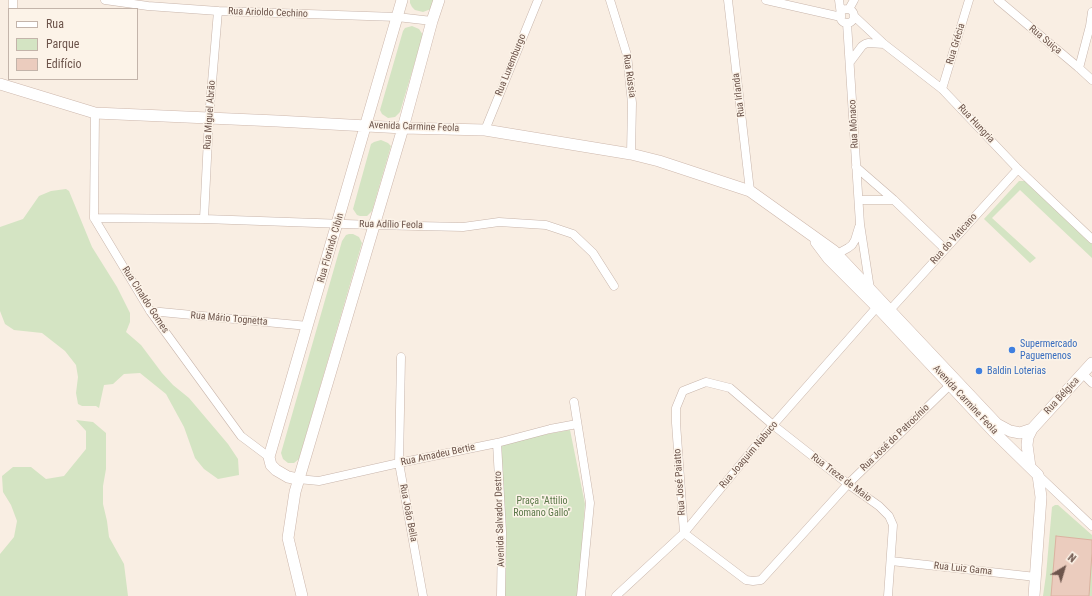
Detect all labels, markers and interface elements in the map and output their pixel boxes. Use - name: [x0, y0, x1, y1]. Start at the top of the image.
- street label: Rua Arioldo Cechino: [228, 6, 308, 20]
- legend: [8, 8, 138, 80]
- text: Rua: [46, 17, 64, 31]
- street label: Rua Grécia: [944, 22, 968, 66]
- street label: Rua Suiça: [1026, 23, 1064, 57]
- street label: Rua Luxemburgo: [493, 32, 529, 98]
- text: Parque: [46, 37, 79, 51]
- street label: Rua Rússia: [620, 54, 638, 98]
- text: Edifício: [46, 57, 82, 71]
- street label: Rua Irlanda: [730, 72, 748, 118]
- street label: Rua Miguel Abrão: [202, 80, 218, 150]
- street label: Rua Mônaco: [847, 99, 861, 149]
- street label: Rua Hungria: [955, 102, 997, 146]
- street label: Avenida Carmine Feola: [369, 119, 459, 135]
- street label: Rua do Vaticano: [928, 211, 980, 267]
- street label: Rua Florindo Cibin: [315, 212, 347, 284]
- street label: Rua Adílio Feola: [359, 218, 423, 232]
- street label: Rua Cinaldo Gomes: [119, 264, 171, 336]
- street label: Rua Mário Tognetta: [190, 310, 268, 328]
- place label: Supermercado Paguemenos: [1020, 338, 1077, 362]
- marker: Supermercado Paguemenos: [1007, 345, 1017, 355]
- street label: Avenida Carmine Feola: [930, 363, 1000, 437]
- place label: Baldin Loterias: [987, 365, 1046, 377]
- marker: Baldin Loterias: [974, 366, 984, 376]
- street label: Rua Bélgica: [1042, 375, 1082, 417]
- street label: Rua José do Patrocínio: [858, 402, 932, 474]
- street label: Rua Joaquim Nabuco: [717, 419, 781, 491]
- street label: Rua Amadeu Bertie: [400, 441, 476, 469]
- street label: Rua José Paiatto: [672, 448, 688, 516]
- street label: Rua Treze de Maio: [808, 451, 874, 505]
- street label: Avenida Salvador Destro: [492, 471, 508, 567]
- street label: Rua João Bella: [397, 483, 419, 543]
- park label: Praça "Attilio Romano Gallo": [513, 495, 571, 518]
- north arrow: [1044, 548, 1084, 588]
- text: N: [1065, 551, 1078, 565]
- street label: Rua Luiz Gama: [933, 560, 993, 578]

